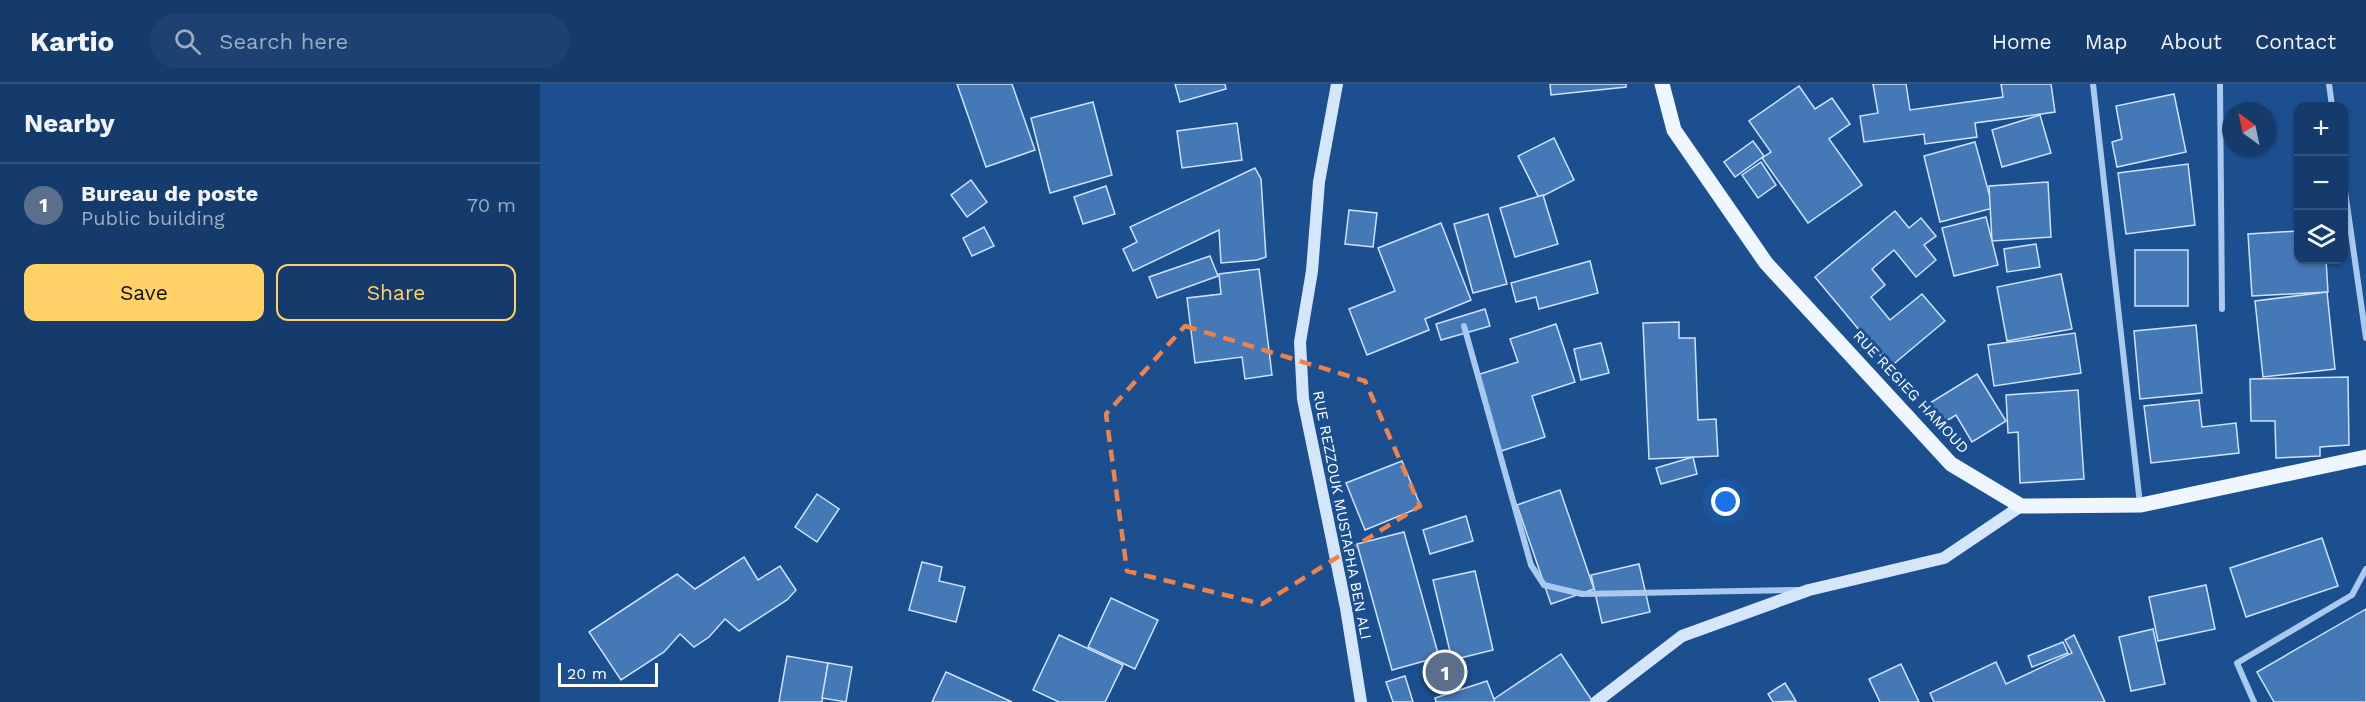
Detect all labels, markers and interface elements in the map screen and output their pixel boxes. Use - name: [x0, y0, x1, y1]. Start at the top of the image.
- search box: [150, 14, 570, 68]
- text: Kartio: [30, 25, 114, 58]
- icon: search: [171, 25, 204, 58]
- text: Search here: [219, 29, 348, 54]
- text: Home: [1992, 29, 2052, 54]
- text: Map: [2085, 29, 2128, 54]
- text: About: [2161, 29, 2222, 54]
- text: Contact: [2255, 29, 2336, 54]
- north arrow: [2222, 102, 2276, 156]
- map controls: [2294, 102, 2348, 264]
- button: +: [2294, 102, 2348, 156]
- text: Nearby: [24, 108, 115, 138]
- button: −: [2294, 156, 2348, 210]
- text: Bureau de poste: [81, 181, 258, 206]
- text: 1: [39, 193, 48, 217]
- text: 70 m: [467, 193, 516, 217]
- text: Public building: [81, 206, 225, 230]
- button: layers: [2294, 210, 2348, 264]
- button: Save: [24, 264, 264, 321]
- button: Share: [276, 264, 516, 321]
- street label: RUE REGIEG HAMOUD: [1849, 327, 1973, 457]
- street label: RUE REZZOUK MUSTAPHA BEN ALI: [1309, 389, 1375, 641]
- your location: [1711, 487, 1740, 516]
- pin: 1: [1426, 650, 1464, 694]
- scale bar: [558, 660, 658, 688]
- text: 20 m: [567, 664, 607, 683]

